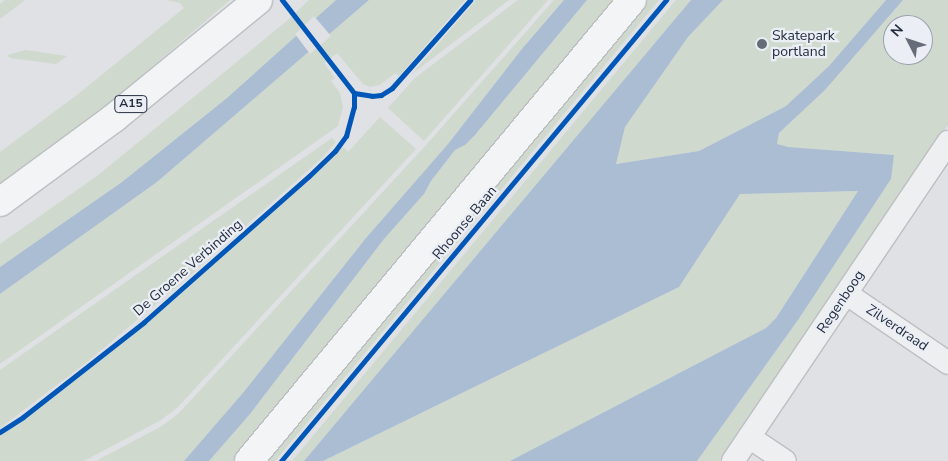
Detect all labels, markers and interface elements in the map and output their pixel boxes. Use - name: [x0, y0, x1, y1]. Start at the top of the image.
- north arrow: [883, 15, 933, 65]
- text: N: [886, 20, 908, 41]
- place label: Skatepark portland: [772, 28, 835, 60]
- marker: Skatepark portland: [756, 38, 768, 50]
- road number: A15: [114, 95, 148, 114]
- street label: Rhoonse Baan: [429, 183, 501, 263]
- street label: De Groene Verbinding: [130, 216, 246, 320]
- street label: Regenboog: [814, 267, 868, 337]
- street label: Zilverdraad: [863, 301, 931, 355]

